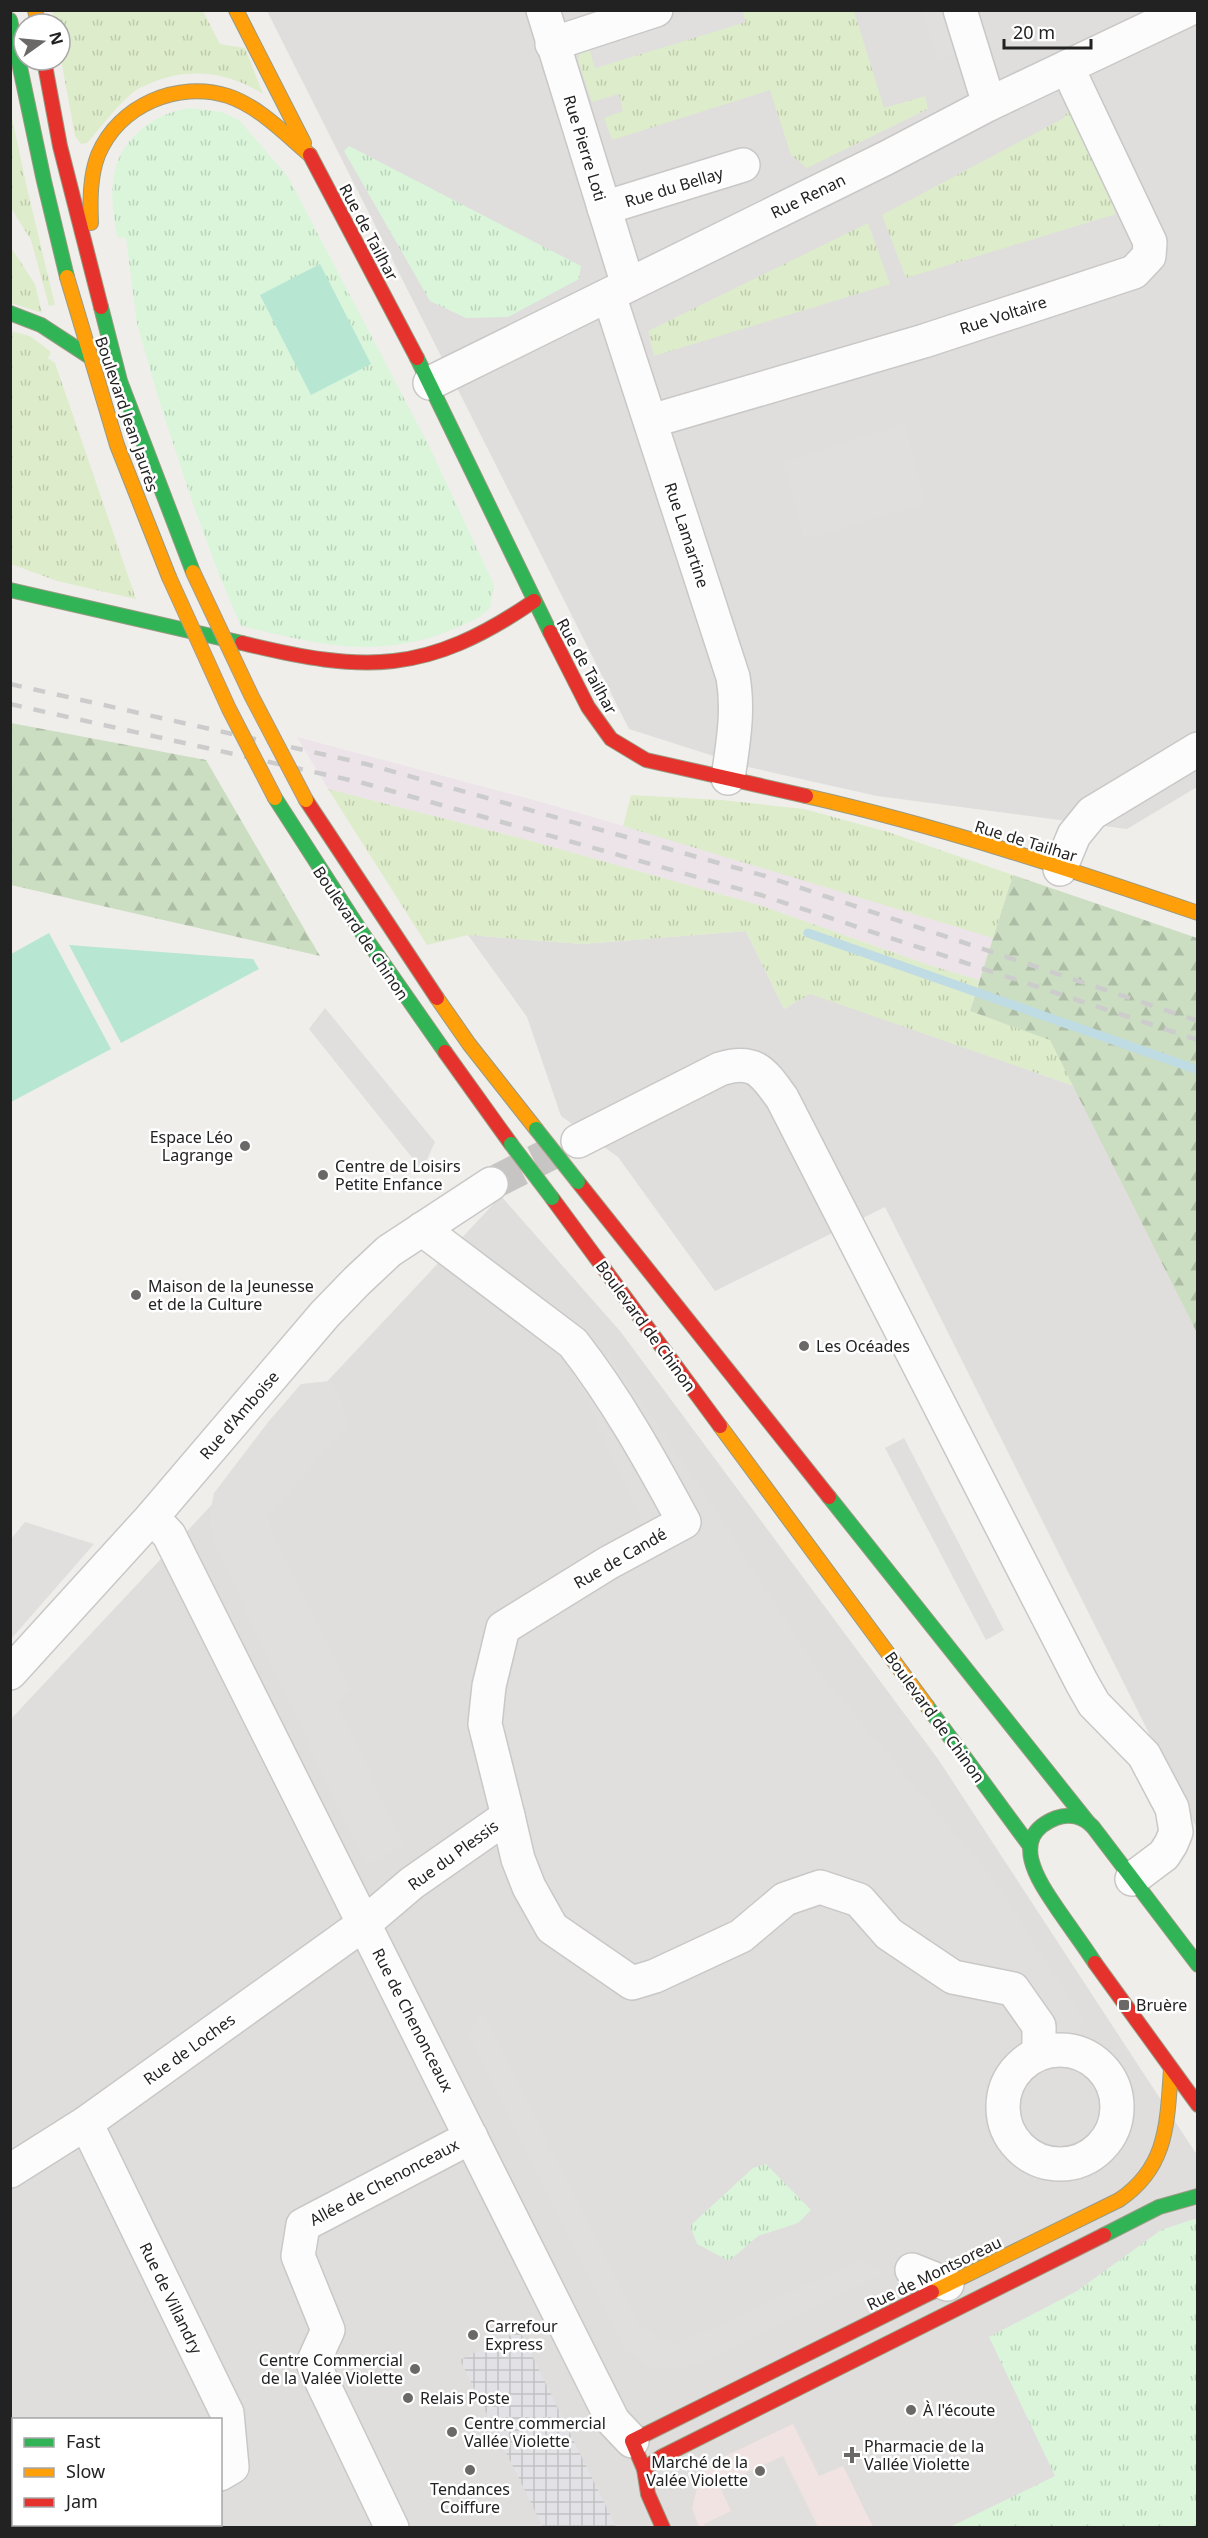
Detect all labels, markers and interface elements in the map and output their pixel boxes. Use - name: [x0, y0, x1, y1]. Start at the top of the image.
- north arrow: [12, 12, 72, 72]
- scale bar: [1004, 12, 1091, 50]
- text: 20 m: [1013, 20, 1055, 44]
- text: N: [44, 29, 69, 47]
- street label: Rue Pierre Loti: [558, 92, 612, 204]
- street label: Rue du Bellay: [622, 161, 727, 212]
- street label: Rue Renan: [767, 168, 849, 224]
- street label: Rue de Tailhar: [334, 180, 404, 284]
- street label: Rue Voltaire: [957, 291, 1049, 339]
- street label: Boulevard Jean Jaurès: [90, 333, 164, 495]
- street label: Rue Lamartine: [660, 479, 714, 591]
- street label: Rue de Tailhar: [552, 614, 623, 718]
- street label: Rue de Tailhar: [972, 815, 1080, 867]
- street label: Boulevard de Chinon: [308, 862, 414, 1004]
- place label: Espace Léo Lagrange: [150, 1126, 233, 1166]
- marker: Espace Léo Lagrange: [238, 1139, 252, 1153]
- place label: Centre de Loisirs Petite Enfance: [335, 1155, 461, 1195]
- marker: Centre de Loisirs Petite Enfance: [316, 1168, 330, 1182]
- street label: Boulevard de Chinon: [591, 1256, 701, 1396]
- place label: Maison de la Jeunesse et de la Culture: [148, 1275, 314, 1315]
- marker: Maison de la Jeunesse et de la Culture: [129, 1288, 143, 1302]
- place label: Les Océades: [816, 1335, 910, 1357]
- marker: Les Océades: [797, 1339, 811, 1353]
- street label: Rue d'Amboise: [194, 1366, 284, 1464]
- street label: Rue de Candé: [570, 1523, 670, 1593]
- street label: Boulevard de Chinon: [880, 1647, 990, 1787]
- street label: Rue du Plessis: [403, 1815, 503, 1895]
- street label: Rue de Chenonceaux: [367, 1944, 459, 2096]
- place label: Bruère: [1136, 1994, 1187, 2016]
- marker: Bruère: [1117, 1998, 1131, 2012]
- street label: Rue de Loches: [139, 2008, 239, 2090]
- street label: Allée de Chenonceaux: [305, 2133, 463, 2231]
- street label: Rue de Montsoreau: [863, 2231, 1005, 2315]
- street label: Rue de Villandry: [134, 2239, 208, 2358]
- place label: Carrefour Express: [485, 2315, 558, 2355]
- marker: Carrefour Express: [466, 2328, 480, 2342]
- place label: Centre Commercial de la Valée Violette: [259, 2349, 403, 2389]
- marker: Centre Commercial de la Valée Violette: [408, 2362, 422, 2376]
- place label: Relais Poste: [420, 2387, 510, 2409]
- marker: Relais Poste: [401, 2391, 415, 2405]
- place label: À l'écoute: [923, 2399, 995, 2421]
- marker: À l'écoute: [904, 2403, 918, 2417]
- place label: Centre commercial Vallée Violette: [464, 2412, 606, 2452]
- legend: [12, 2418, 222, 2526]
- marker: Centre commercial Vallée Violette: [445, 2425, 459, 2439]
- text: Fast: [66, 2429, 101, 2453]
- place label: Pharmacie de la Vallée Violette: [864, 2435, 984, 2475]
- marker: Pharmacie de la Vallée Violette: [845, 2448, 859, 2462]
- place label: Marché de la Valée Violette: [646, 2451, 748, 2491]
- text: Slow: [66, 2459, 105, 2483]
- marker: Tendances Coiffure: [463, 2463, 477, 2477]
- marker: Marché de la Valée Violette: [753, 2464, 767, 2478]
- place label: Tendances Coiffure: [430, 2478, 510, 2518]
- text: Jam: [64, 2489, 98, 2513]

